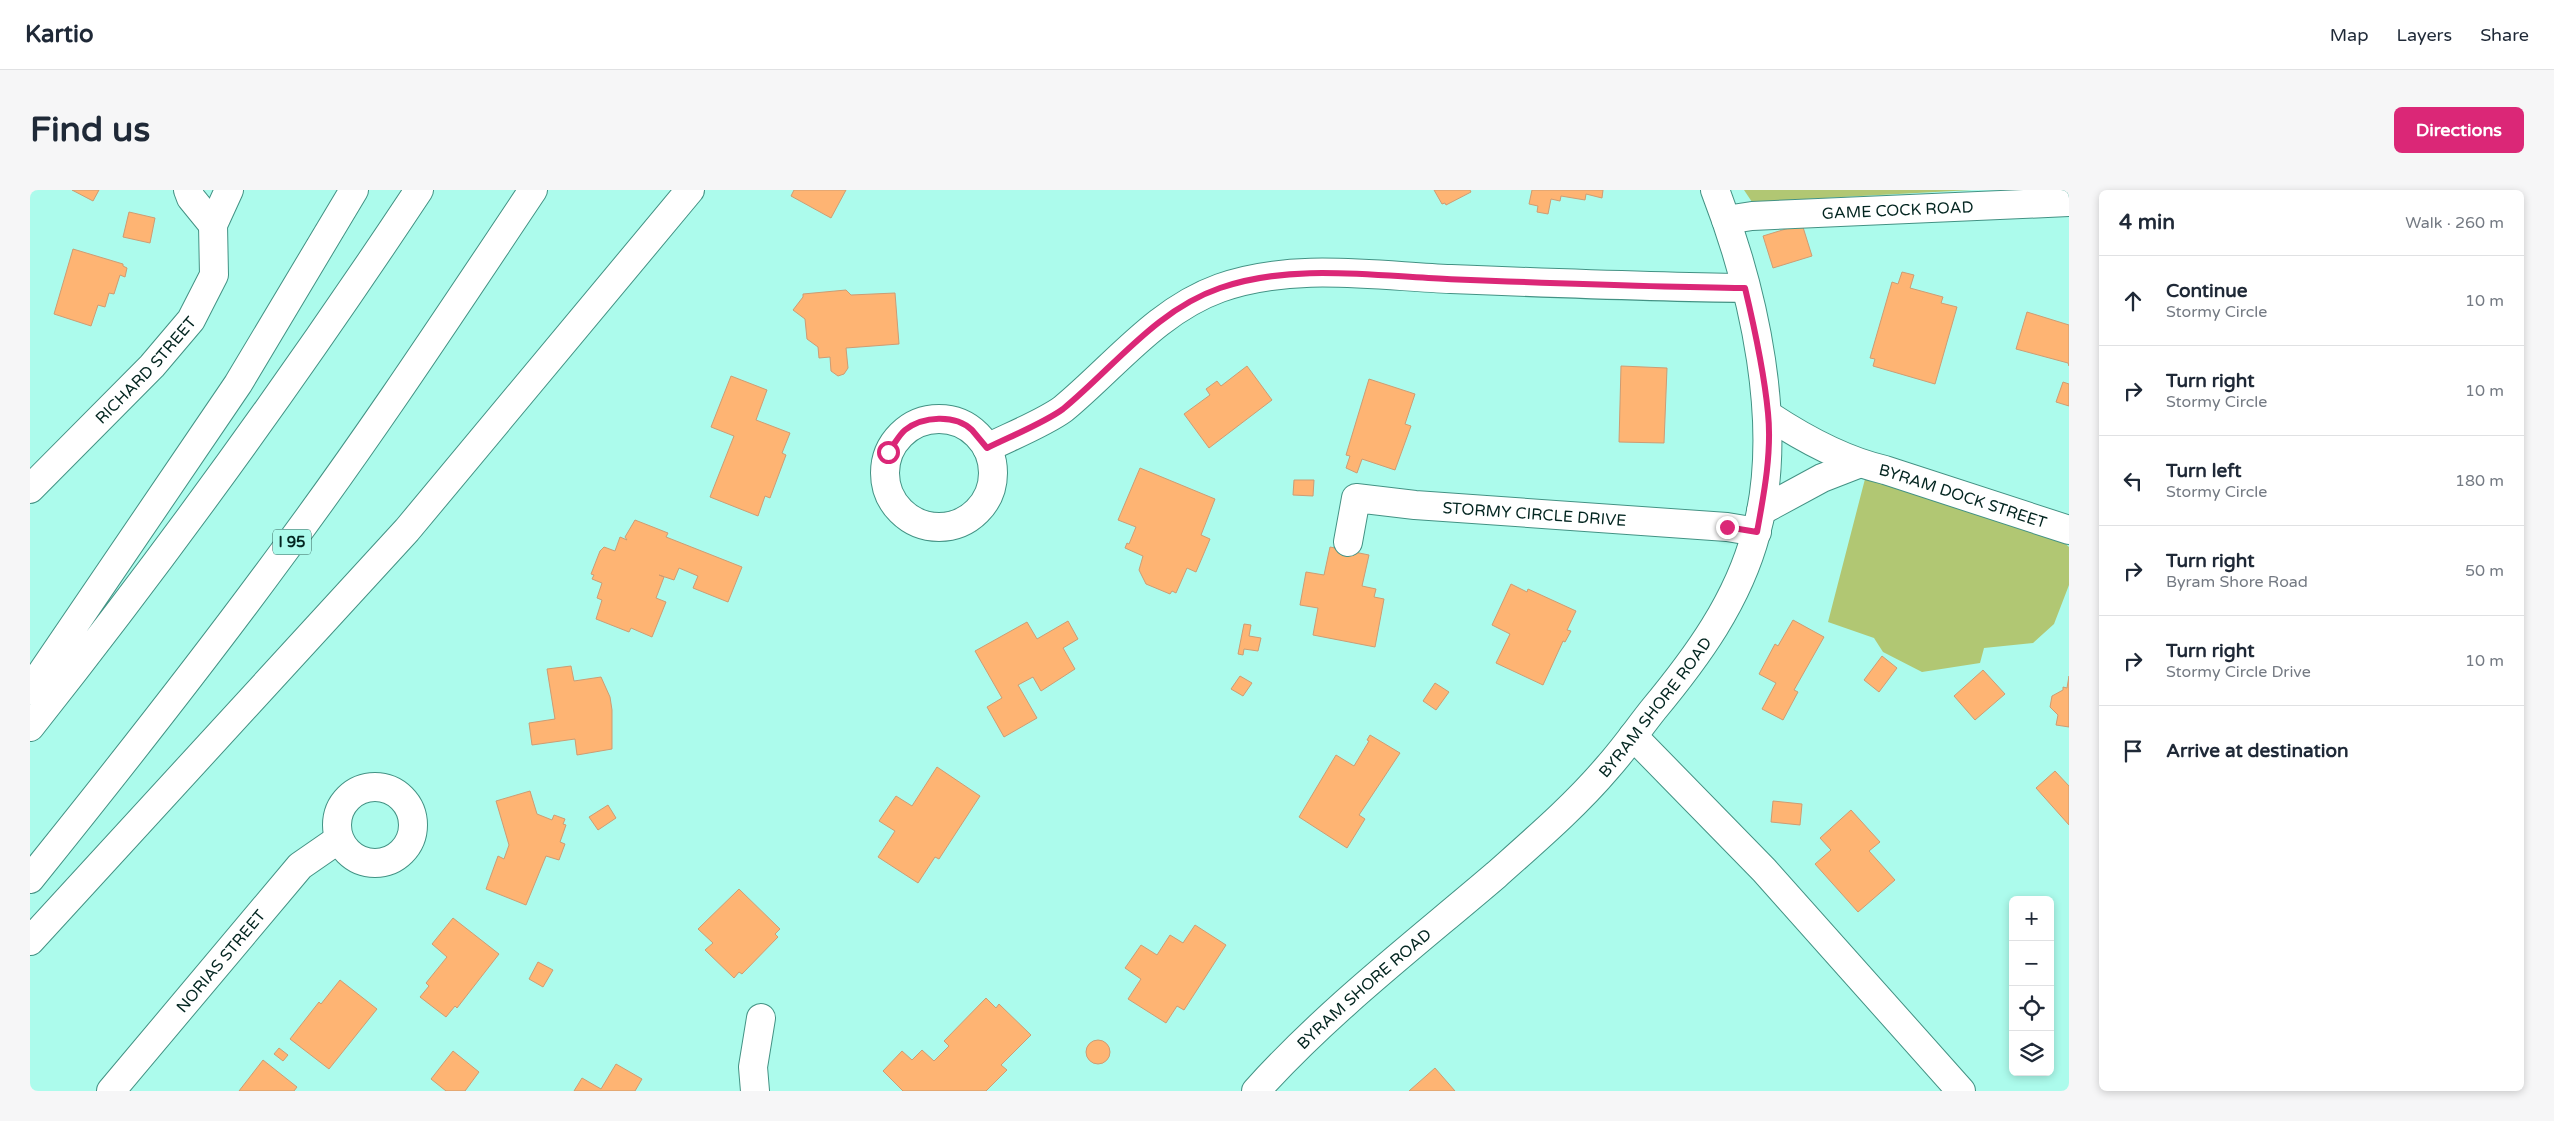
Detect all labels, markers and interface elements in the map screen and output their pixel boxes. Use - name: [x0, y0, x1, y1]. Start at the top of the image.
- text: Kartio: [25, 20, 94, 49]
- text: Map: [2330, 24, 2369, 46]
- text: Layers: [2397, 24, 2452, 46]
- text: Share: [2480, 24, 2529, 46]
- button: Directions: [2394, 107, 2524, 153]
- text: Find us: [30, 109, 150, 151]
- street label: GAME COCK ROAD: [1821, 197, 1974, 224]
- text: 4 min: [2119, 210, 2175, 235]
- text: Walk · 260 m: [2405, 213, 2504, 233]
- text: Continue: [2166, 280, 2248, 302]
- icon: ahead: [2119, 287, 2147, 315]
- text: 10 m: [2465, 291, 2504, 311]
- text: Stormy Circle: [2166, 302, 2267, 322]
- street label: RICHARD STREET: [91, 312, 201, 428]
- text: Turn right: [2166, 370, 2254, 392]
- icon: right: [2119, 377, 2147, 405]
- text: 10 m: [2465, 381, 2504, 401]
- text: Stormy Circle: [2166, 392, 2267, 412]
- route start: [877, 441, 900, 464]
- street label: BYRAM DOCK STREET: [1877, 460, 2049, 533]
- text: Turn left: [2166, 460, 2242, 482]
- icon: left: [2119, 467, 2147, 495]
- text: 180 m: [2455, 471, 2504, 491]
- text: Stormy Circle: [2166, 482, 2267, 502]
- street label: STORMY CIRCLE DRIVE: [1442, 498, 1627, 531]
- route end: [1716, 516, 1739, 539]
- road number: I 95: [273, 530, 311, 554]
- text: Turn right: [2166, 550, 2254, 572]
- icon: right: [2119, 557, 2147, 585]
- text: 50 m: [2465, 561, 2504, 581]
- text: Byram Shore Road: [2166, 572, 2308, 592]
- street label: BYRAM SHORE ROAD: [1595, 633, 1716, 782]
- text: Turn right: [2166, 640, 2254, 662]
- icon: right: [2119, 647, 2147, 675]
- text: 10 m: [2465, 651, 2504, 671]
- text: Stormy Circle Drive: [2166, 662, 2311, 682]
- icon: arrive: [2119, 737, 2147, 765]
- text: Arrive at destination: [2166, 740, 2349, 762]
- map controls: [2009, 896, 2054, 1076]
- button: +: [2009, 896, 2054, 941]
- street label: NORIAS STREET: [172, 906, 270, 1017]
- street label: BYRAM SHORE ROAD: [1293, 925, 1436, 1054]
- button: −: [2009, 941, 2054, 986]
- button: locate: [2009, 986, 2054, 1031]
- button: layers: [2009, 1031, 2054, 1076]

